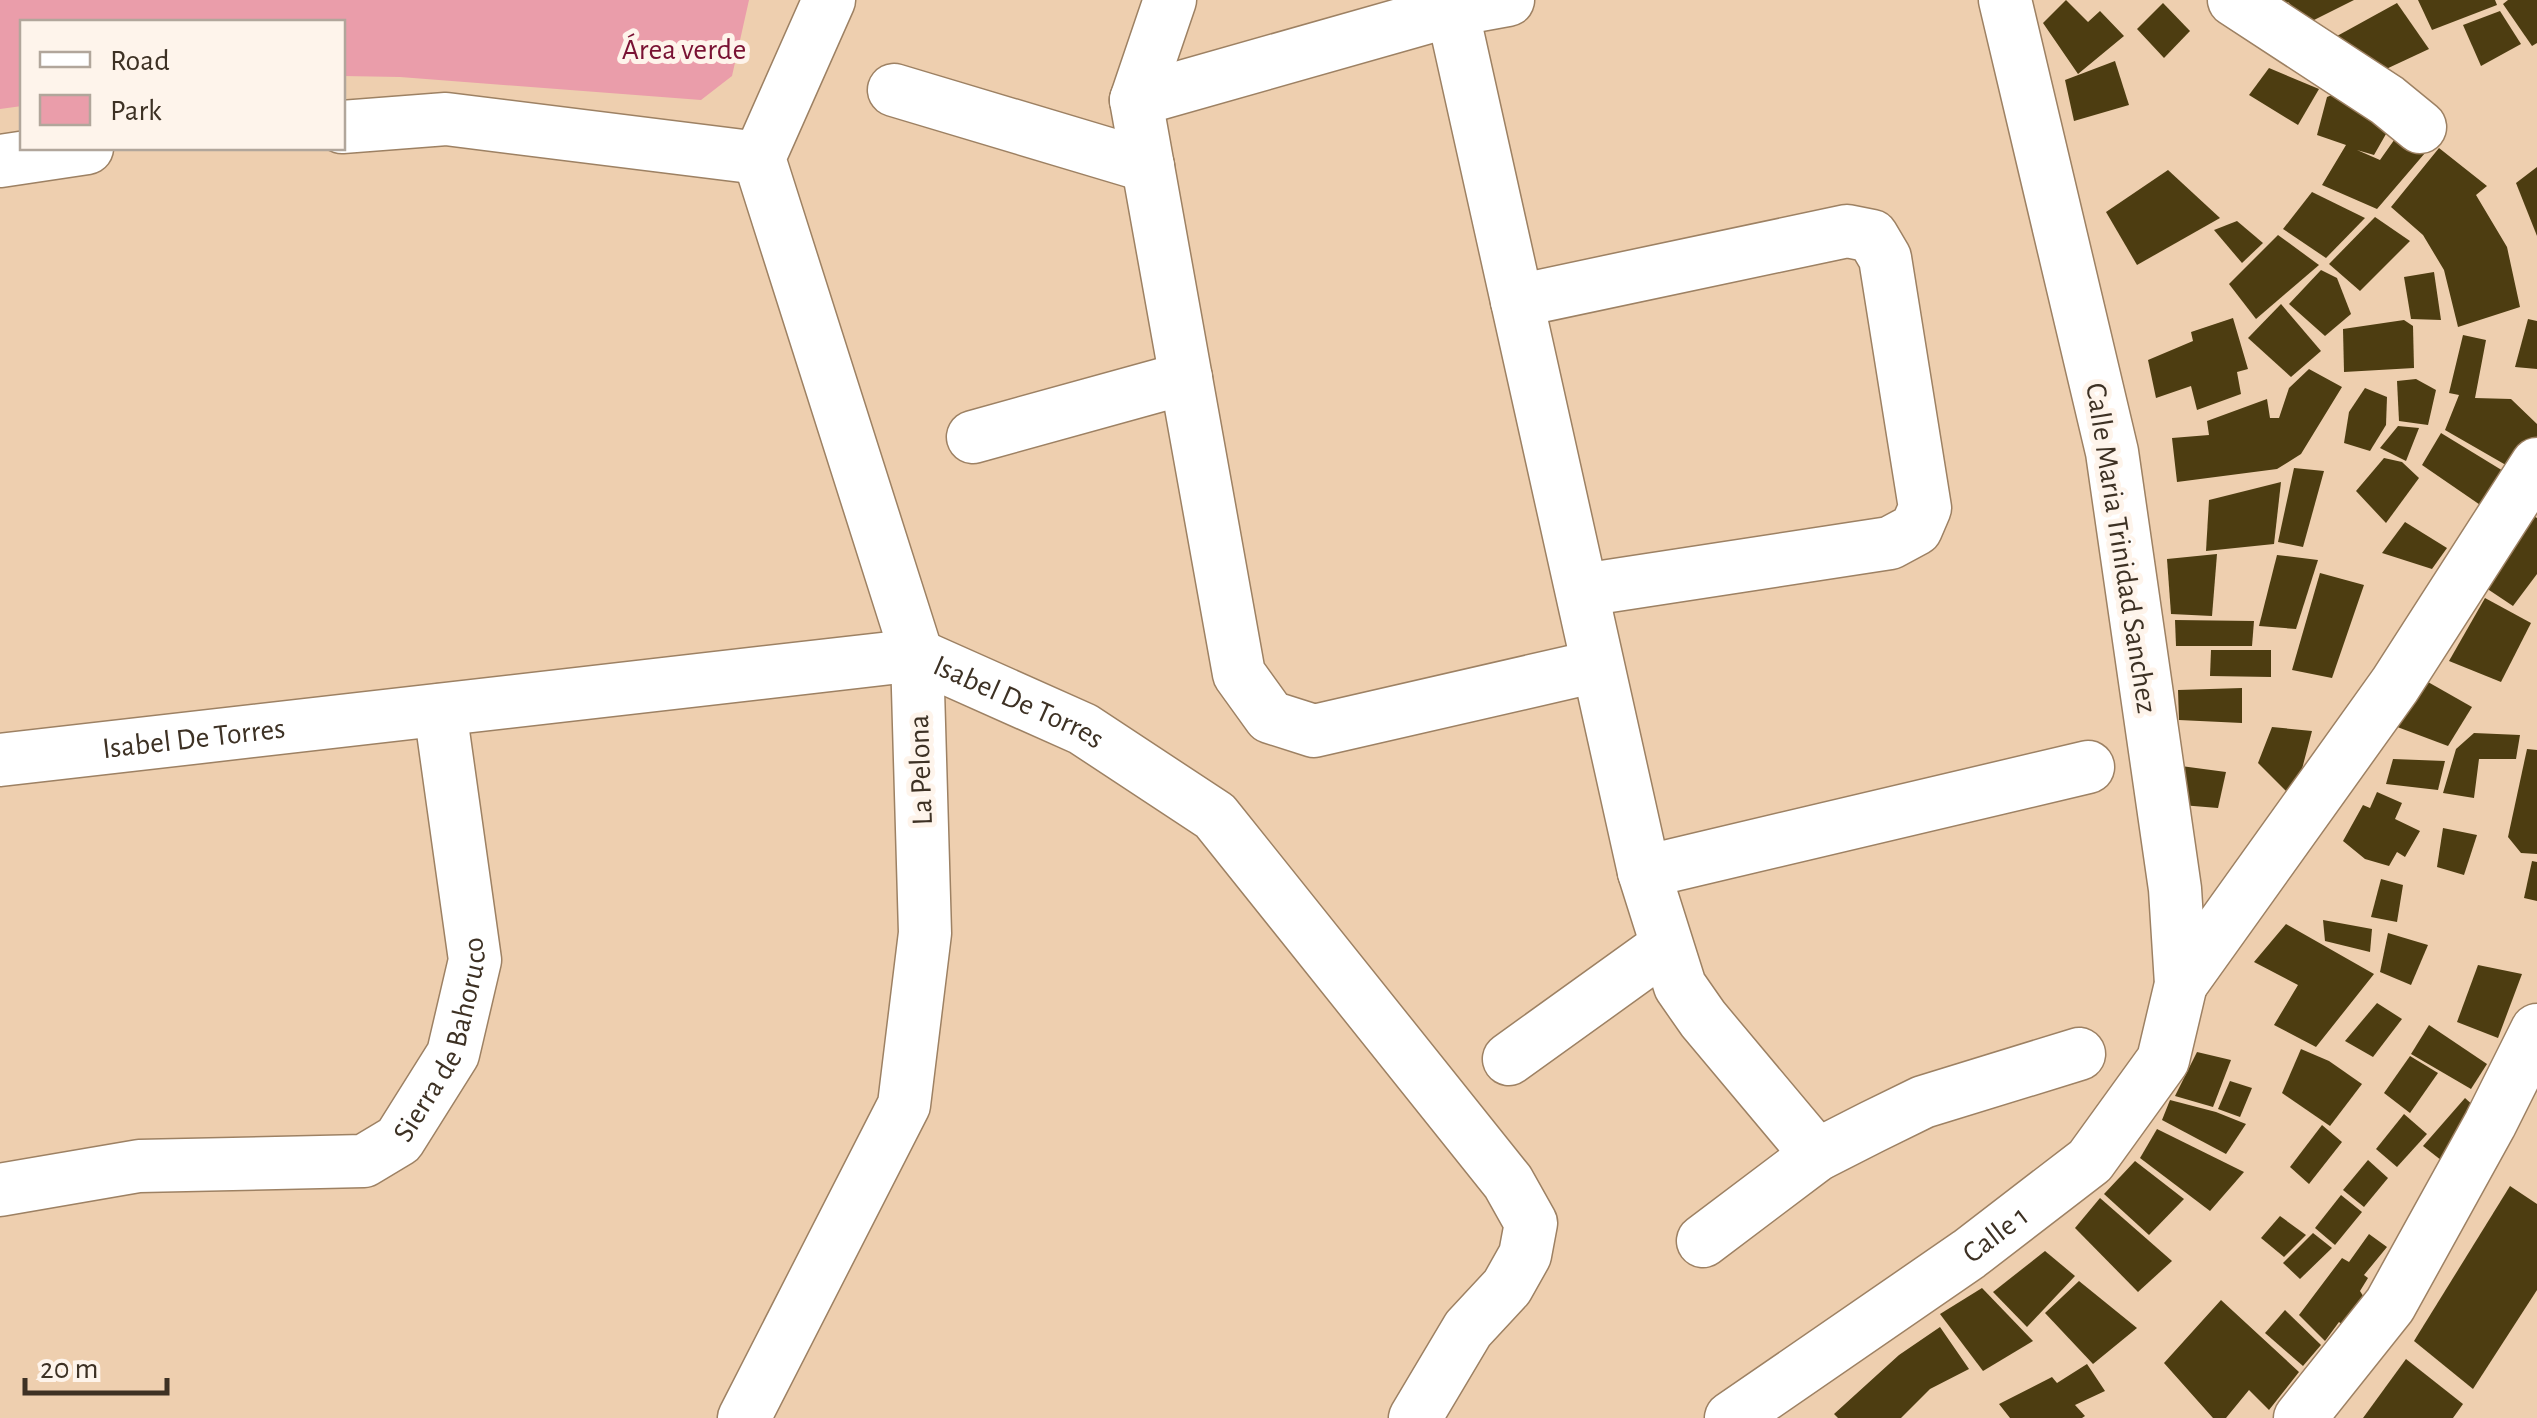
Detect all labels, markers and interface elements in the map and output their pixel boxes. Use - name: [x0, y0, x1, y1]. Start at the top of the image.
- legend: [20, 20, 345, 150]
- park label: Área verde: [622, 33, 746, 65]
- text: Road: [110, 46, 170, 76]
- text: Park: [110, 96, 162, 126]
- street label: Calle Maria Trinidad Sanchez: [2080, 381, 2162, 715]
- street label: Isabel De Torres: [929, 650, 1109, 755]
- street label: Isabel De Torres: [101, 713, 287, 764]
- street label: La Pelona: [904, 714, 938, 826]
- street label: Sierra de Bahoruco: [388, 936, 491, 1147]
- street label: Calle 1: [1957, 1200, 2034, 1269]
- scale bar: [25, 1333, 168, 1395]
- text: 20 m: [40, 1354, 98, 1384]

